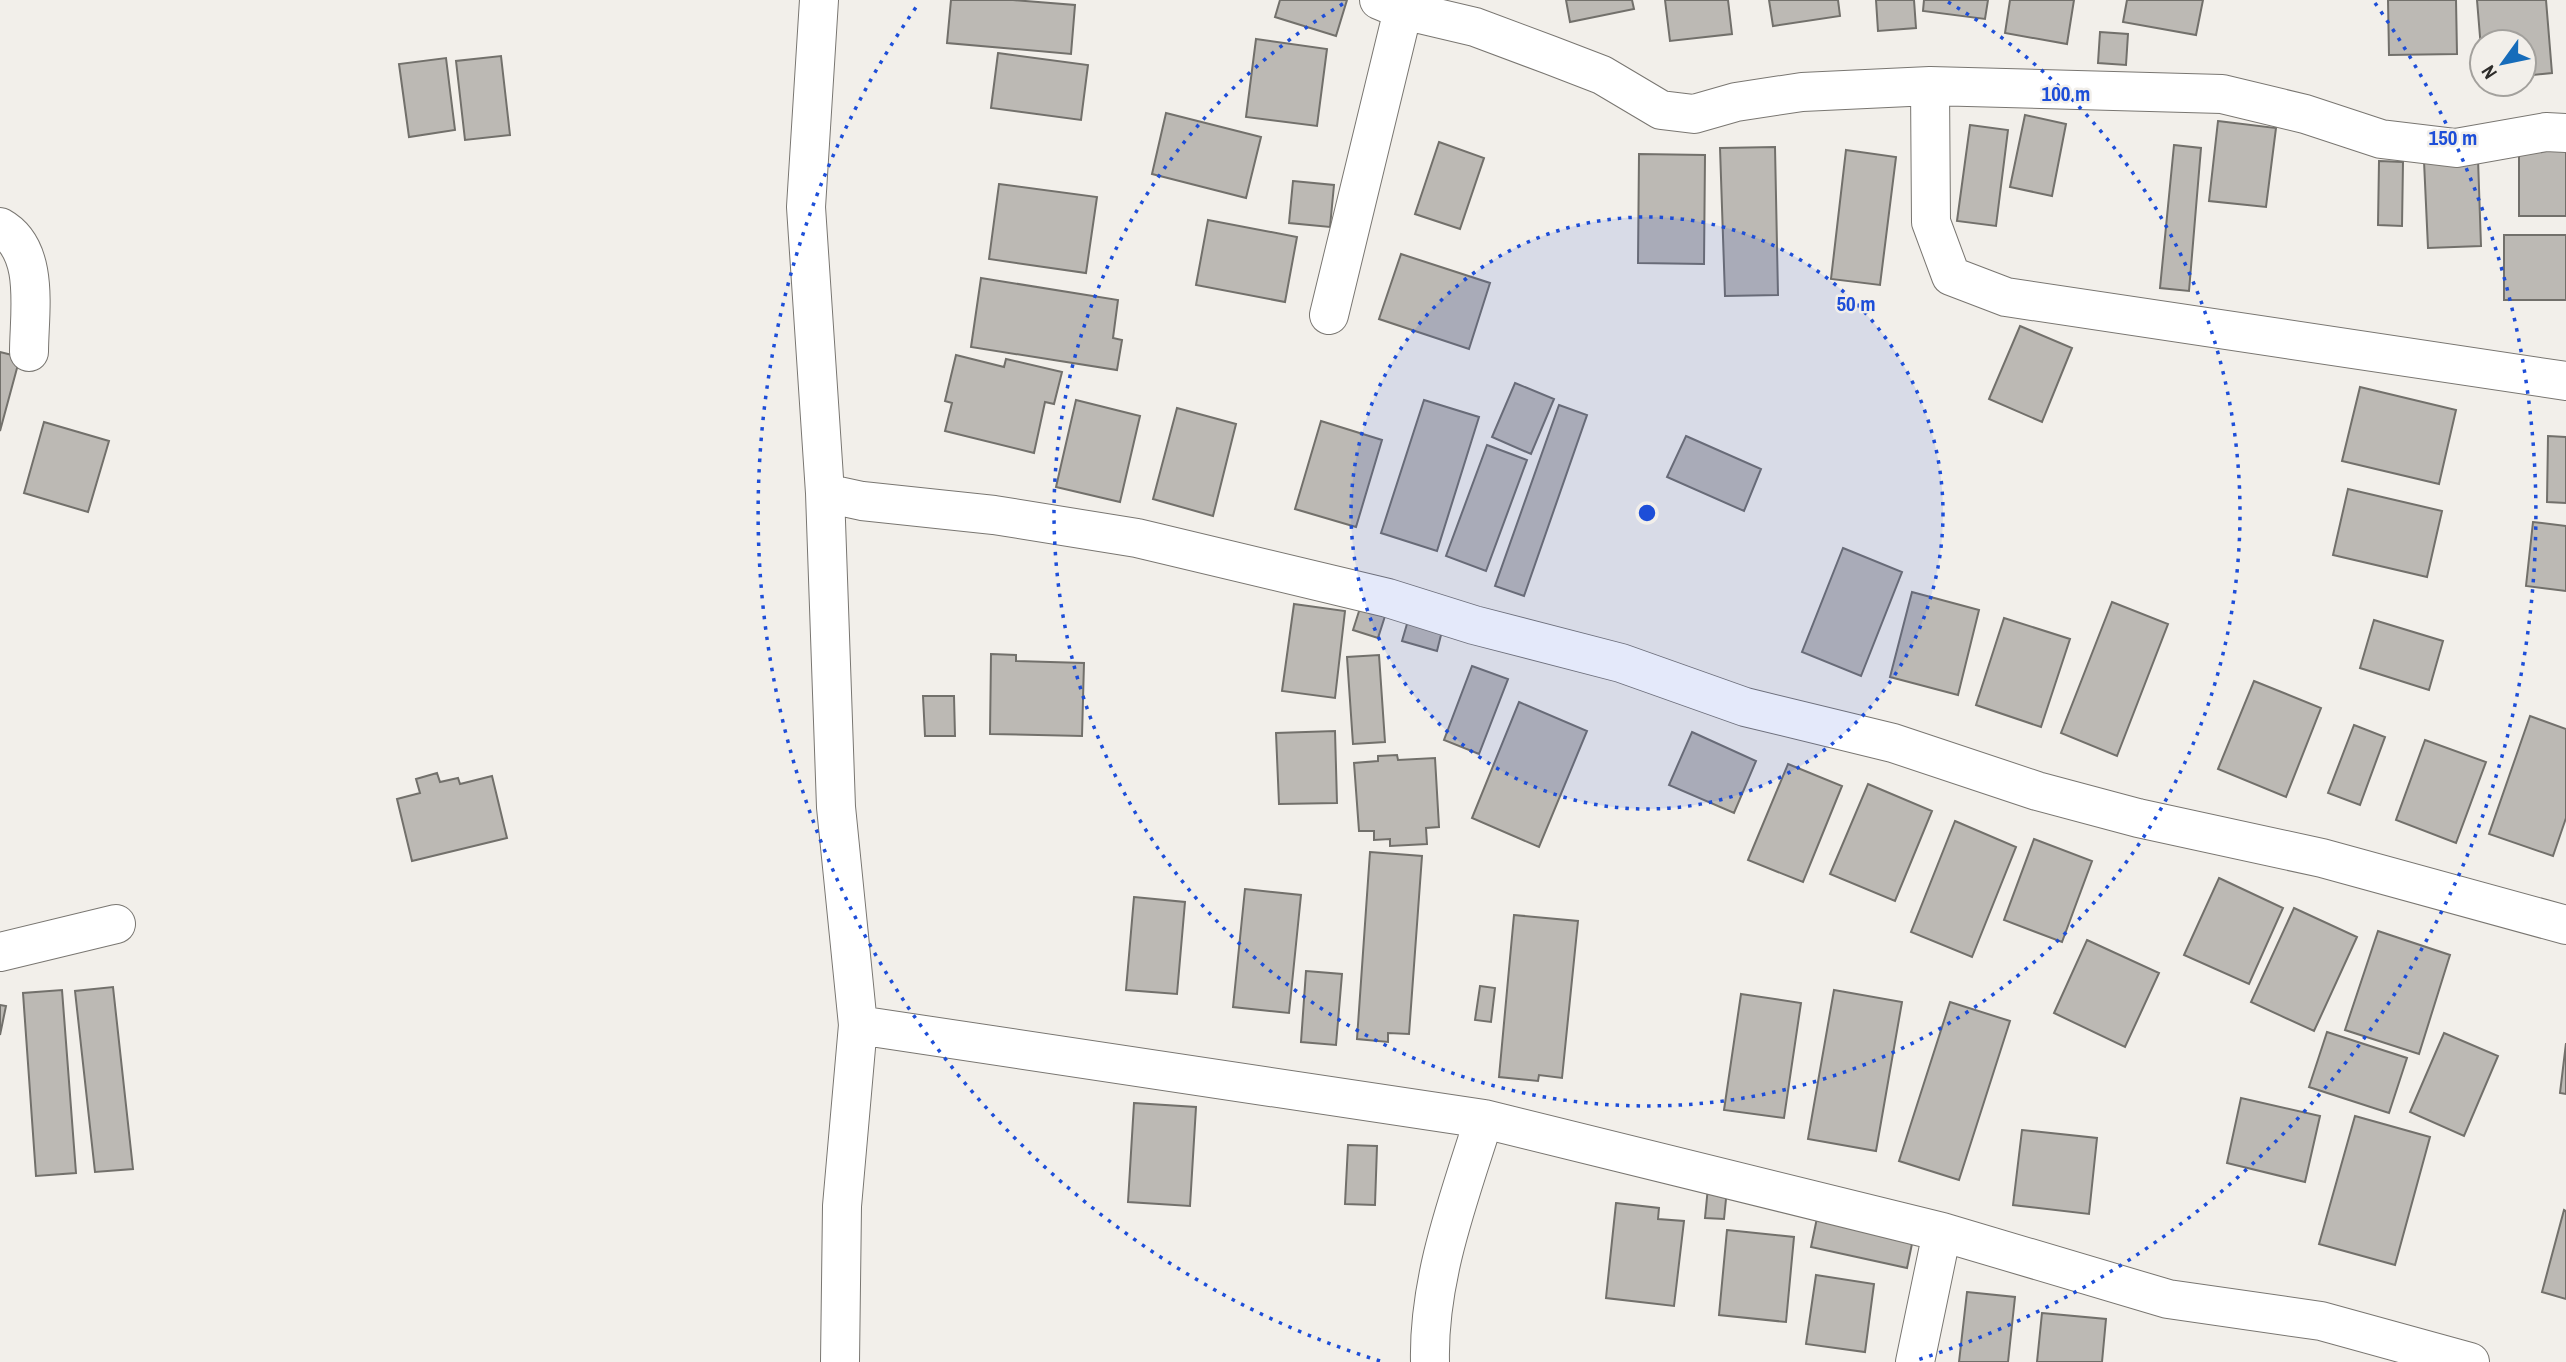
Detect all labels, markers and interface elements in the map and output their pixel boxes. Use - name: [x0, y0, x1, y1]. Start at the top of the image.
- north arrow: [2468, 28, 2538, 98]
- text: N: [2475, 60, 2503, 84]
- text: 100 m: [2042, 79, 2090, 108]
- text: 150 m: [2429, 123, 2477, 152]
- text: 50 m: [1836, 289, 1876, 318]
- centre of rings: [1635, 501, 1659, 525]

